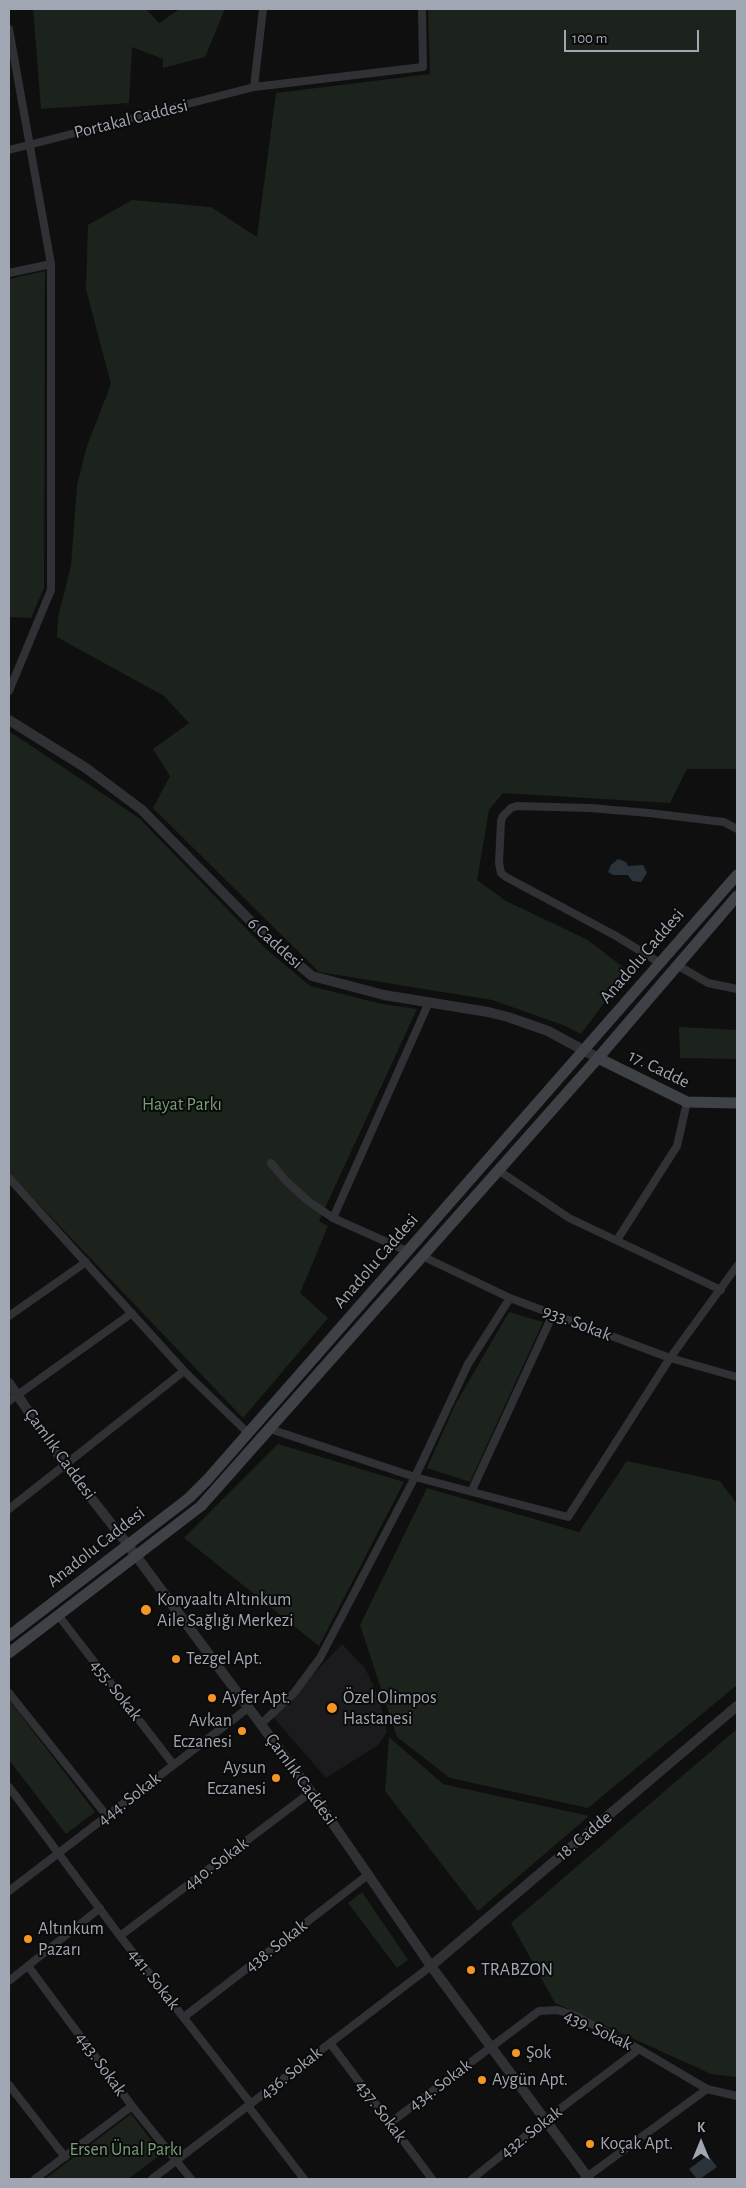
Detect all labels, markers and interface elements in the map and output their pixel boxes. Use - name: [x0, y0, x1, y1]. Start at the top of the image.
- scale bar: [566, 20, 701, 52]
- text: 100 m: [572, 31, 607, 46]
- street label: Portakal Caddesi: [72, 94, 190, 144]
- street label: Anadolu Caddesi: [595, 904, 689, 1008]
- street label: 6 Caddesi: [243, 913, 307, 973]
- street label: 17. Cadde: [625, 1045, 693, 1093]
- park label: Hayat Parkı: [142, 1094, 222, 1116]
- street label: Anadolu Caddesi: [329, 1209, 423, 1313]
- street label: 933. Sokak: [540, 1300, 614, 1346]
- street label: Çamlık Caddesi: [20, 1404, 100, 1504]
- street label: Anadolu Caddesi: [43, 1502, 149, 1592]
- place label: Konyaaltı Altınkum Aile Sağlığı Merkezi: [157, 1589, 294, 1632]
- marker: Konyaaltı Altınkum Aile Sağlığı Merkezi: [139, 1603, 153, 1617]
- place label: Tezgel Apt.: [186, 1648, 262, 1670]
- marker: Tezgel Apt.: [170, 1653, 182, 1665]
- street label: 455. Sokak: [85, 1655, 147, 1725]
- place label: Ayfer Apt.: [222, 1687, 290, 1709]
- place label: Özel Olimpos Hastanesi: [343, 1687, 437, 1730]
- marker: Ayfer Apt.: [206, 1692, 218, 1704]
- marker: Özel Olimpos Hastanesi: [325, 1701, 339, 1715]
- place label: Avkan Eczanesi: [173, 1710, 232, 1752]
- marker: Avkan Eczanesi: [236, 1725, 248, 1737]
- street label: Çamlık Caddesi: [261, 1729, 341, 1829]
- place label: Aysun Eczanesi: [207, 1757, 266, 1800]
- street label: 444. Sokak: [93, 1768, 165, 1830]
- marker: Aysun Eczanesi: [270, 1772, 282, 1784]
- street label: 18. Cadde: [552, 1806, 616, 1866]
- street label: 440. Sokak: [179, 1833, 253, 1895]
- street label: 438. Sokak: [241, 1915, 311, 1977]
- place label: Altınkum Pazarı: [38, 1918, 104, 1960]
- marker: Altınkum Pazarı: [22, 1933, 34, 1945]
- street label: 441. Sokak: [123, 1944, 185, 2014]
- place label: TRABZON: [481, 1959, 553, 1981]
- marker: TRABZON: [465, 1964, 477, 1976]
- street label: 439. Sokak: [560, 2005, 636, 2055]
- street label: 443. Sokak: [71, 2028, 131, 2100]
- street label: 436. Sokak: [256, 2042, 326, 2104]
- place label: Şok: [526, 2042, 551, 2064]
- marker: Şok: [510, 2047, 522, 2059]
- street label: 434. Sokak: [404, 2054, 476, 2116]
- place label: Aygün Apt.: [492, 2069, 568, 2091]
- marker: Aygün Apt.: [476, 2074, 488, 2086]
- street label: 437. Sokak: [351, 2076, 411, 2146]
- street label: 432. Sokak: [496, 2101, 566, 2163]
- north arrow: [676, 2118, 726, 2168]
- text: K: [697, 2121, 705, 2135]
- place label: Koçak Apt.: [600, 2133, 673, 2155]
- marker: Koçak Apt.: [584, 2138, 596, 2150]
- park label: Ersen Ünal Parkı: [70, 2139, 182, 2161]

